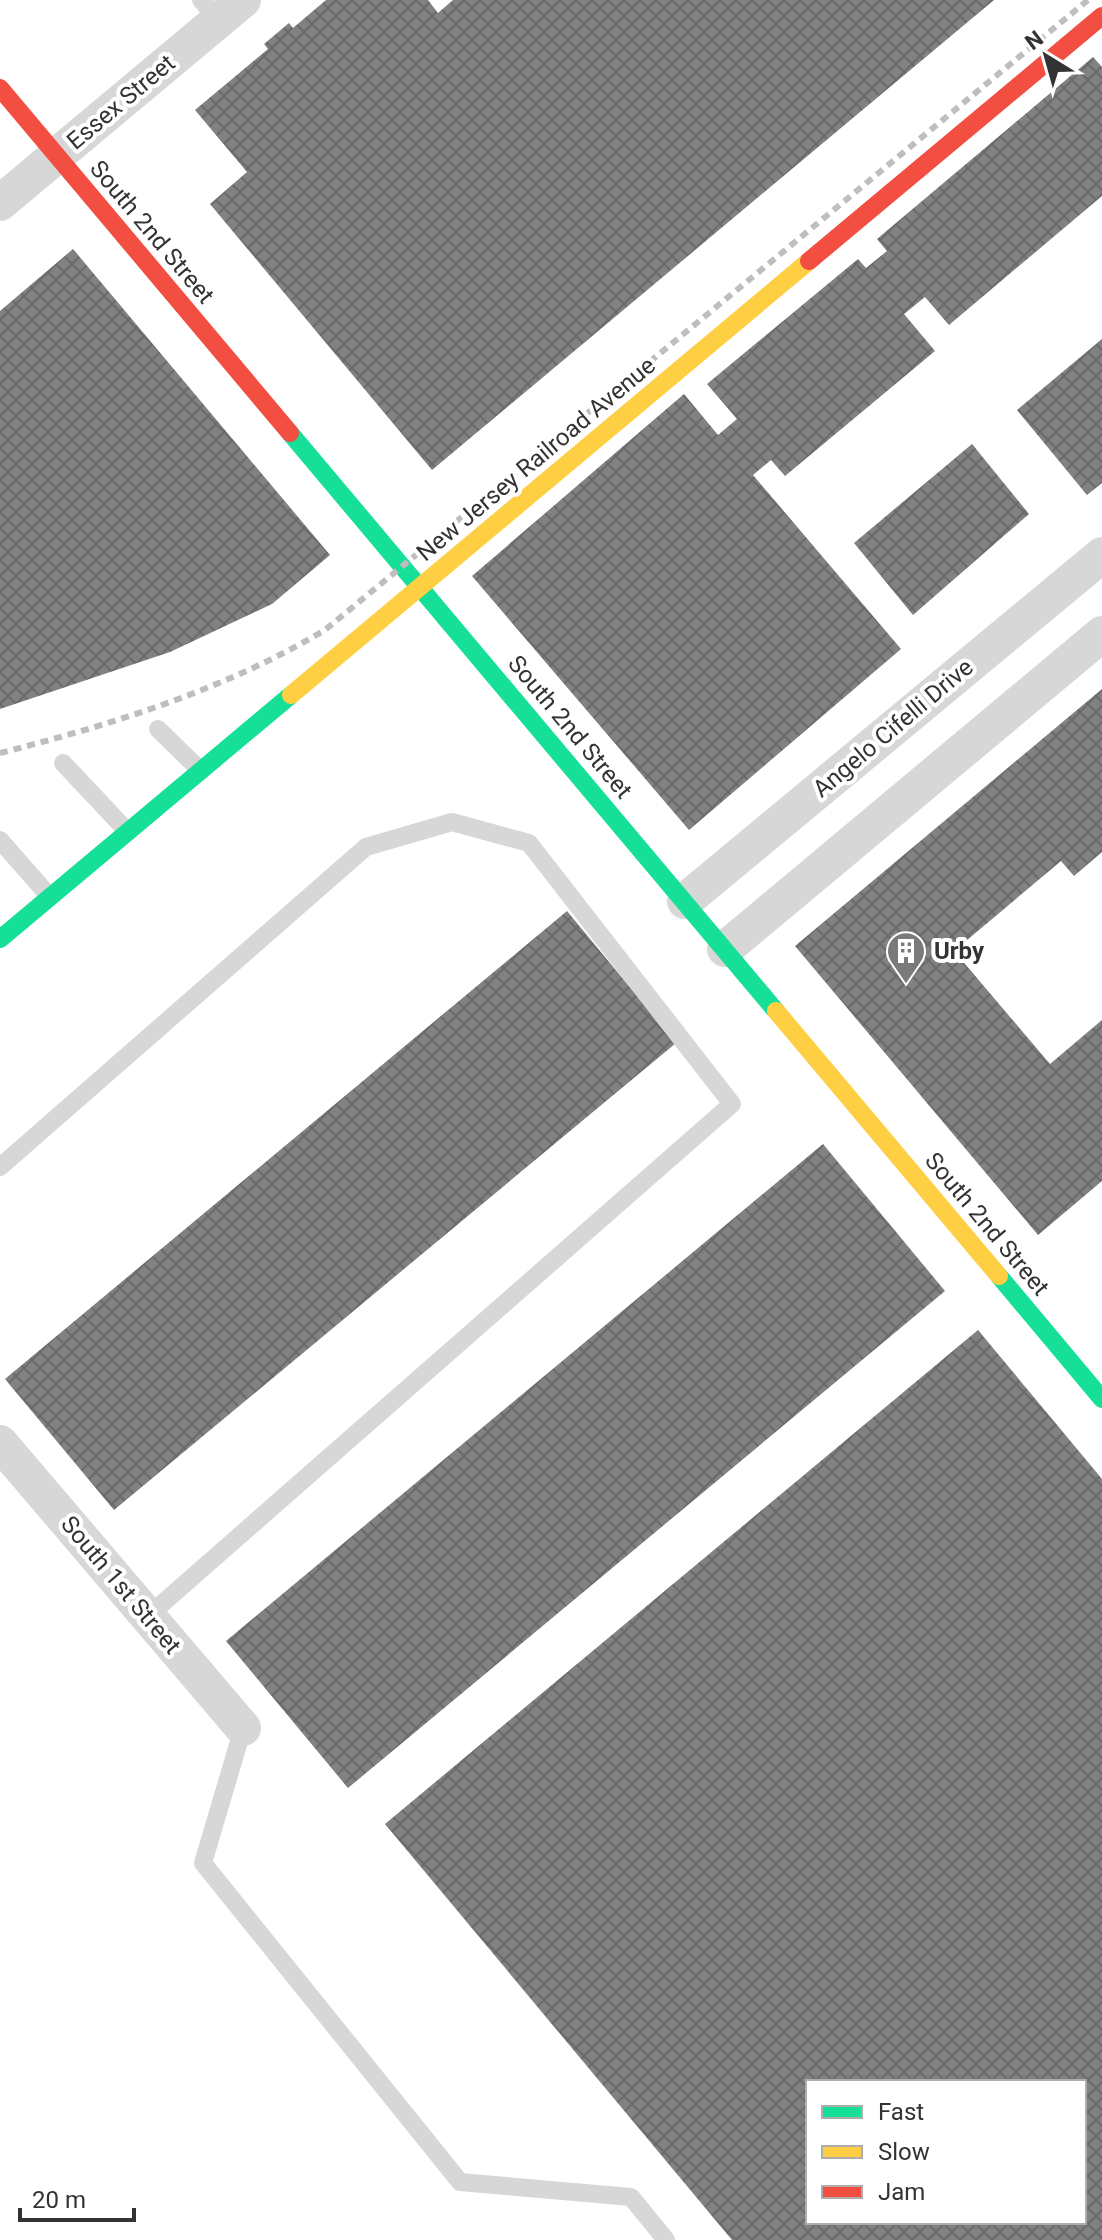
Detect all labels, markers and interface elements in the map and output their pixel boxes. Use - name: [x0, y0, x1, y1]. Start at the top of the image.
- north arrow: [1006, 16, 1086, 96]
- text: N: [1021, 26, 1048, 55]
- street label: Essex Street: [61, 49, 181, 155]
- street label: South 2nd Street: [84, 155, 220, 309]
- street label: New Jersey Railroad Avenue: [411, 351, 661, 567]
- street label: South 2nd Street: [502, 650, 638, 804]
- street label: Angelo Cifelli Drive: [807, 653, 979, 803]
- building icon: Urby: [885, 930, 927, 985]
- place label: Urby: [934, 937, 985, 965]
- street label: South 2nd Street: [919, 1147, 1055, 1301]
- street label: South 1st Street: [55, 1510, 187, 1660]
- legend: [806, 2080, 1086, 2224]
- text: Fast: [878, 2098, 924, 2126]
- text: Slow: [878, 2138, 930, 2166]
- scale bar: [20, 2172, 134, 2222]
- text: Jam: [878, 2178, 925, 2206]
- text: 20 m: [32, 2186, 86, 2214]

